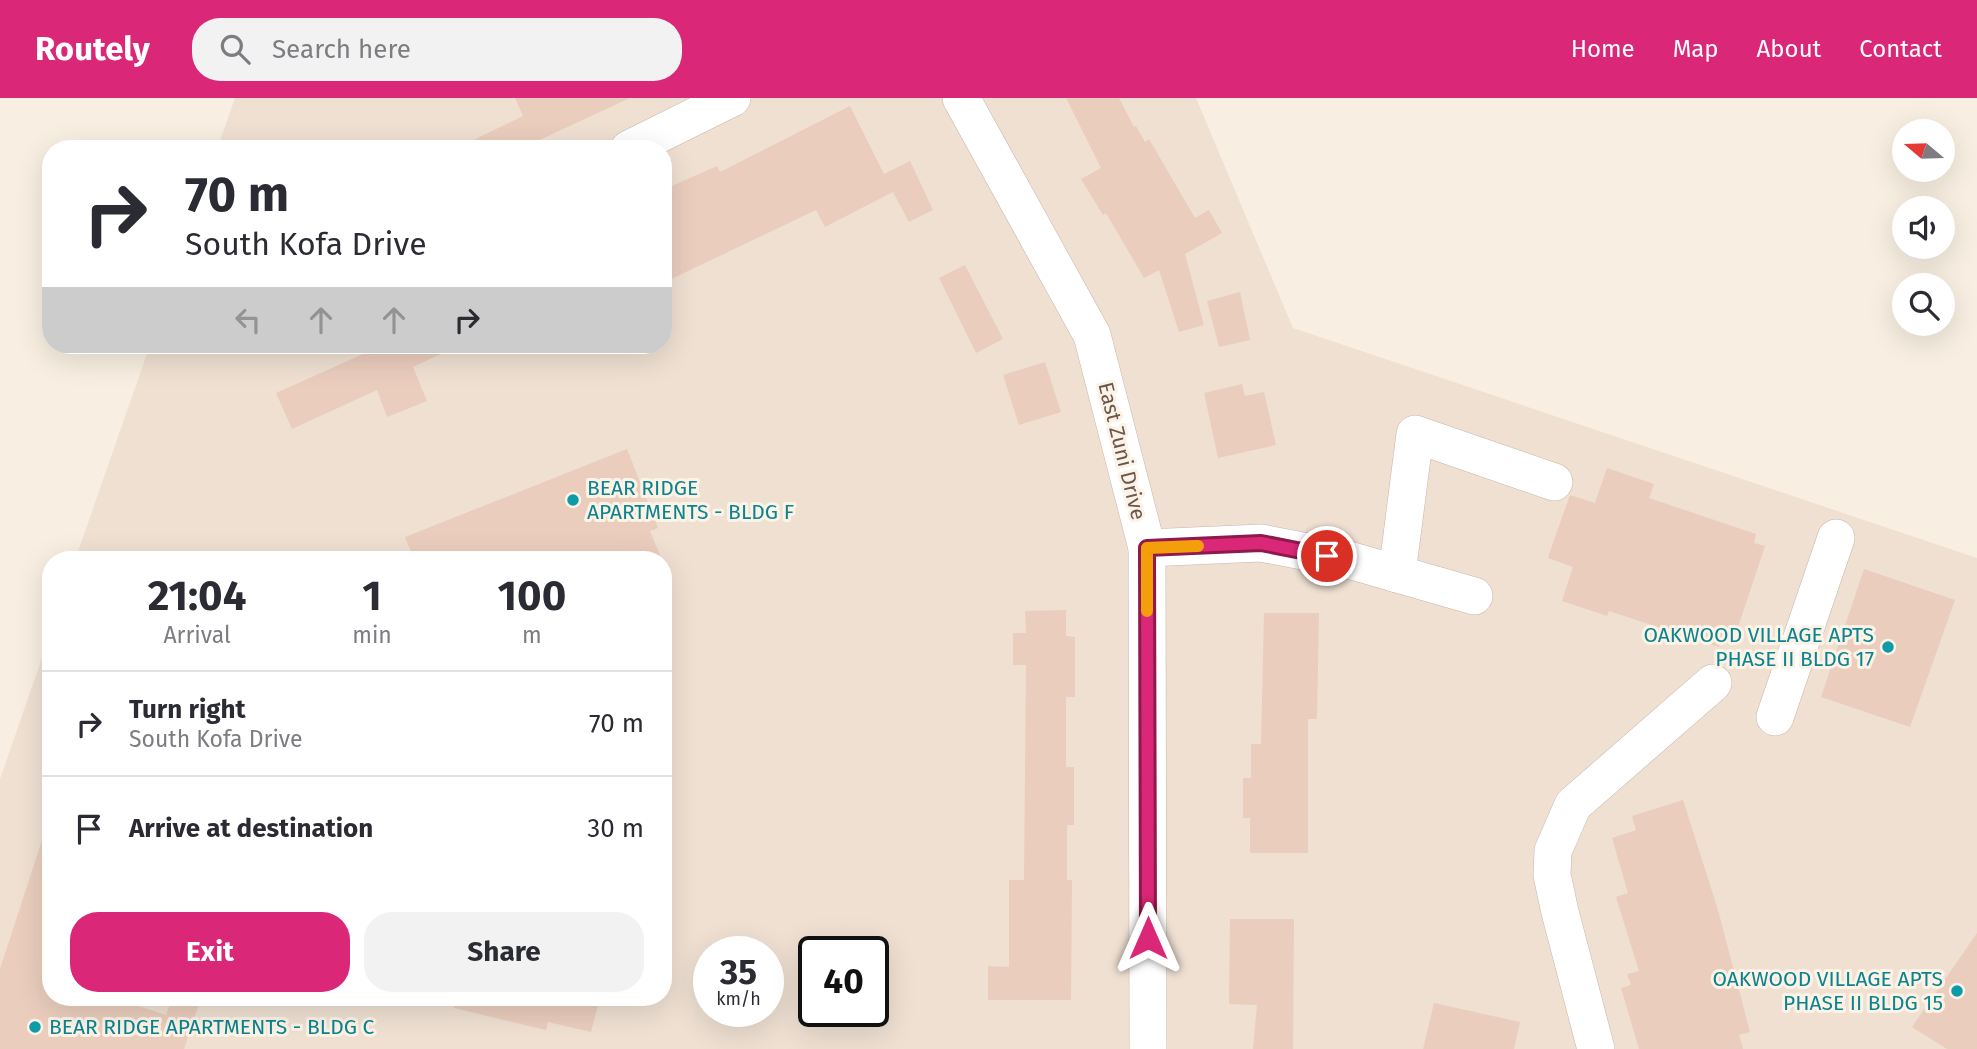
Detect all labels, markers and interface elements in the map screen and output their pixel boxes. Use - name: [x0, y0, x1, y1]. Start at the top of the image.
- search box: [192, 18, 682, 81]
- text: Routely: [35, 29, 150, 69]
- icon: search: [216, 30, 254, 68]
- text: Search here: [272, 34, 411, 65]
- text: Home: [1571, 35, 1635, 63]
- text: Map: [1673, 35, 1719, 63]
- text: About: [1757, 35, 1821, 63]
- text: Contact: [1859, 35, 1942, 63]
- north arrow: [1892, 119, 1955, 182]
- map controls: [1892, 119, 1955, 336]
- text: 70 m: [185, 165, 289, 224]
- icon: right: [70, 168, 161, 259]
- button: sound: [1892, 196, 1955, 259]
- text: South Kofa Drive: [185, 225, 427, 263]
- button: search: [1892, 273, 1955, 336]
- icon: left: [229, 301, 267, 339]
- icon: ahead: [302, 301, 340, 339]
- icon: ahead: [375, 301, 413, 339]
- icon: right: [448, 301, 486, 339]
- street label: East Zuni Drive: [1092, 379, 1152, 523]
- place label: BEAR RIDGE APARTMENTS - BLDG F: [587, 475, 794, 525]
- marker: BEAR RIDGE APARTMENTS - BLDG F: [565, 492, 581, 508]
- pin: [1297, 526, 1357, 586]
- icon: arrive: [1308, 537, 1346, 575]
- text: 21:04: [148, 571, 246, 621]
- text: 1: [362, 571, 382, 621]
- text: 100: [498, 571, 566, 621]
- text: Arrival: [163, 621, 231, 649]
- text: min: [352, 621, 392, 649]
- text: m: [522, 621, 542, 649]
- place label: OAKWOOD VILLAGE APTS PHASE II BLDG 17: [1644, 622, 1874, 672]
- marker: OAKWOOD VILLAGE APTS PHASE II BLDG 17: [1880, 639, 1896, 655]
- text: Turn right: [129, 694, 246, 725]
- icon: right: [70, 705, 108, 743]
- text: 70 m: [589, 708, 644, 739]
- text: South Kofa Drive: [129, 725, 303, 753]
- icon: arrive: [70, 810, 108, 848]
- text: Arrive at destination: [129, 813, 373, 844]
- text: 30 m: [587, 813, 644, 844]
- position arrow: [1111, 901, 1185, 975]
- button: Exit: [70, 912, 350, 992]
- button: Share: [364, 912, 644, 992]
- speed limit sign: 40: [798, 936, 889, 1027]
- text: 35: [720, 951, 757, 993]
- place label: OAKWOOD VILLAGE APTS PHASE II BLDG 15: [1713, 966, 1943, 1016]
- marker: OAKWOOD VILLAGE APTS PHASE II BLDG 15: [1949, 983, 1965, 999]
- text: km/h: [716, 988, 761, 1010]
- place label: BEAR RIDGE APARTMENTS - BLDG C: [49, 1014, 374, 1040]
- marker: BEAR RIDGE APARTMENTS - BLDG C: [27, 1019, 43, 1035]

